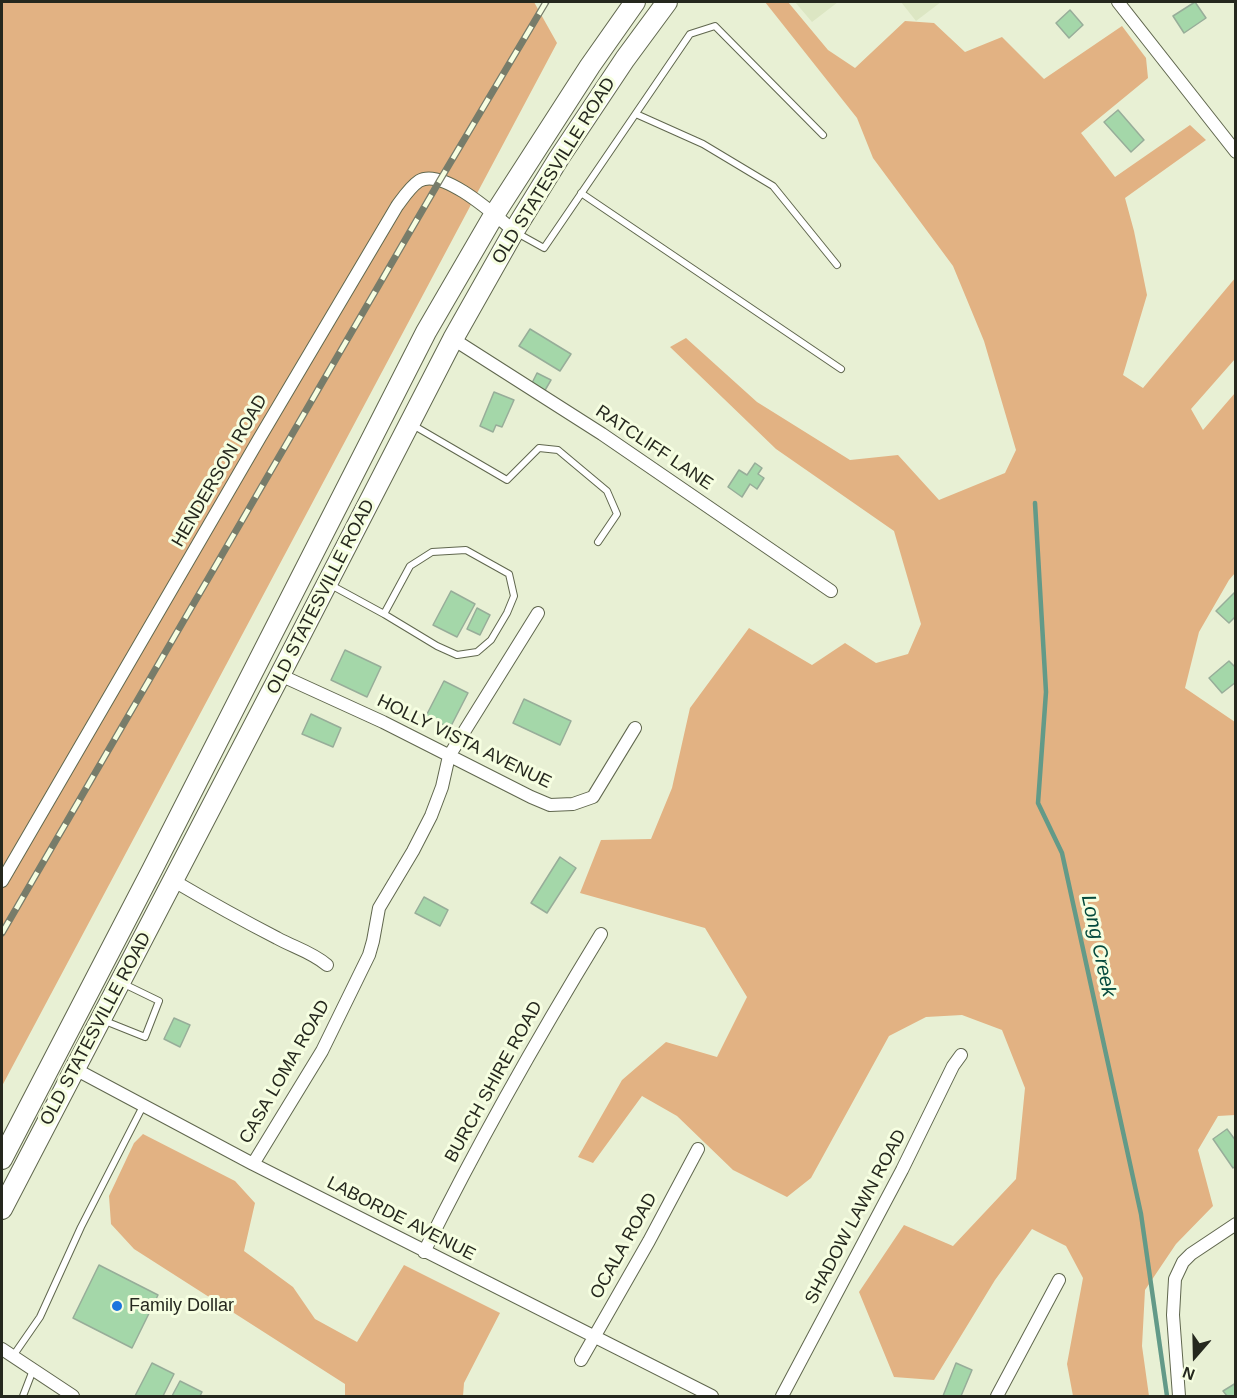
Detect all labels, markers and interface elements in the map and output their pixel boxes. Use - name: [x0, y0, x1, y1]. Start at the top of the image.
- street label: OLD STATESVILLE ROAD: [488, 74, 620, 268]
- street label: HENDERSON ROAD: [168, 391, 272, 551]
- street label: RATCLIFF LANE: [591, 401, 717, 495]
- street label: OLD STATESVILLE ROAD: [262, 496, 380, 698]
- street label: HOLLY VISTA AVENUE: [373, 690, 555, 794]
- water label: Long Creek: [1076, 893, 1120, 999]
- street label: OLD STATESVILLE ROAD: [36, 929, 156, 1129]
- street label: CASA LOMA ROAD: [235, 996, 335, 1148]
- street label: BURCH SHIRE ROAD: [441, 998, 547, 1166]
- street label: SHADOW LAWN ROAD: [801, 1126, 911, 1308]
- street label: LABORDE AVENUE: [323, 1172, 479, 1266]
- street label: OCALA ROAD: [586, 1189, 662, 1303]
- place label: Family Dollar: [129, 1295, 234, 1317]
- marker: Family Dollar: [110, 1299, 124, 1313]
- north arrow: [1165, 1326, 1225, 1386]
- text: N: [1180, 1363, 1197, 1383]

